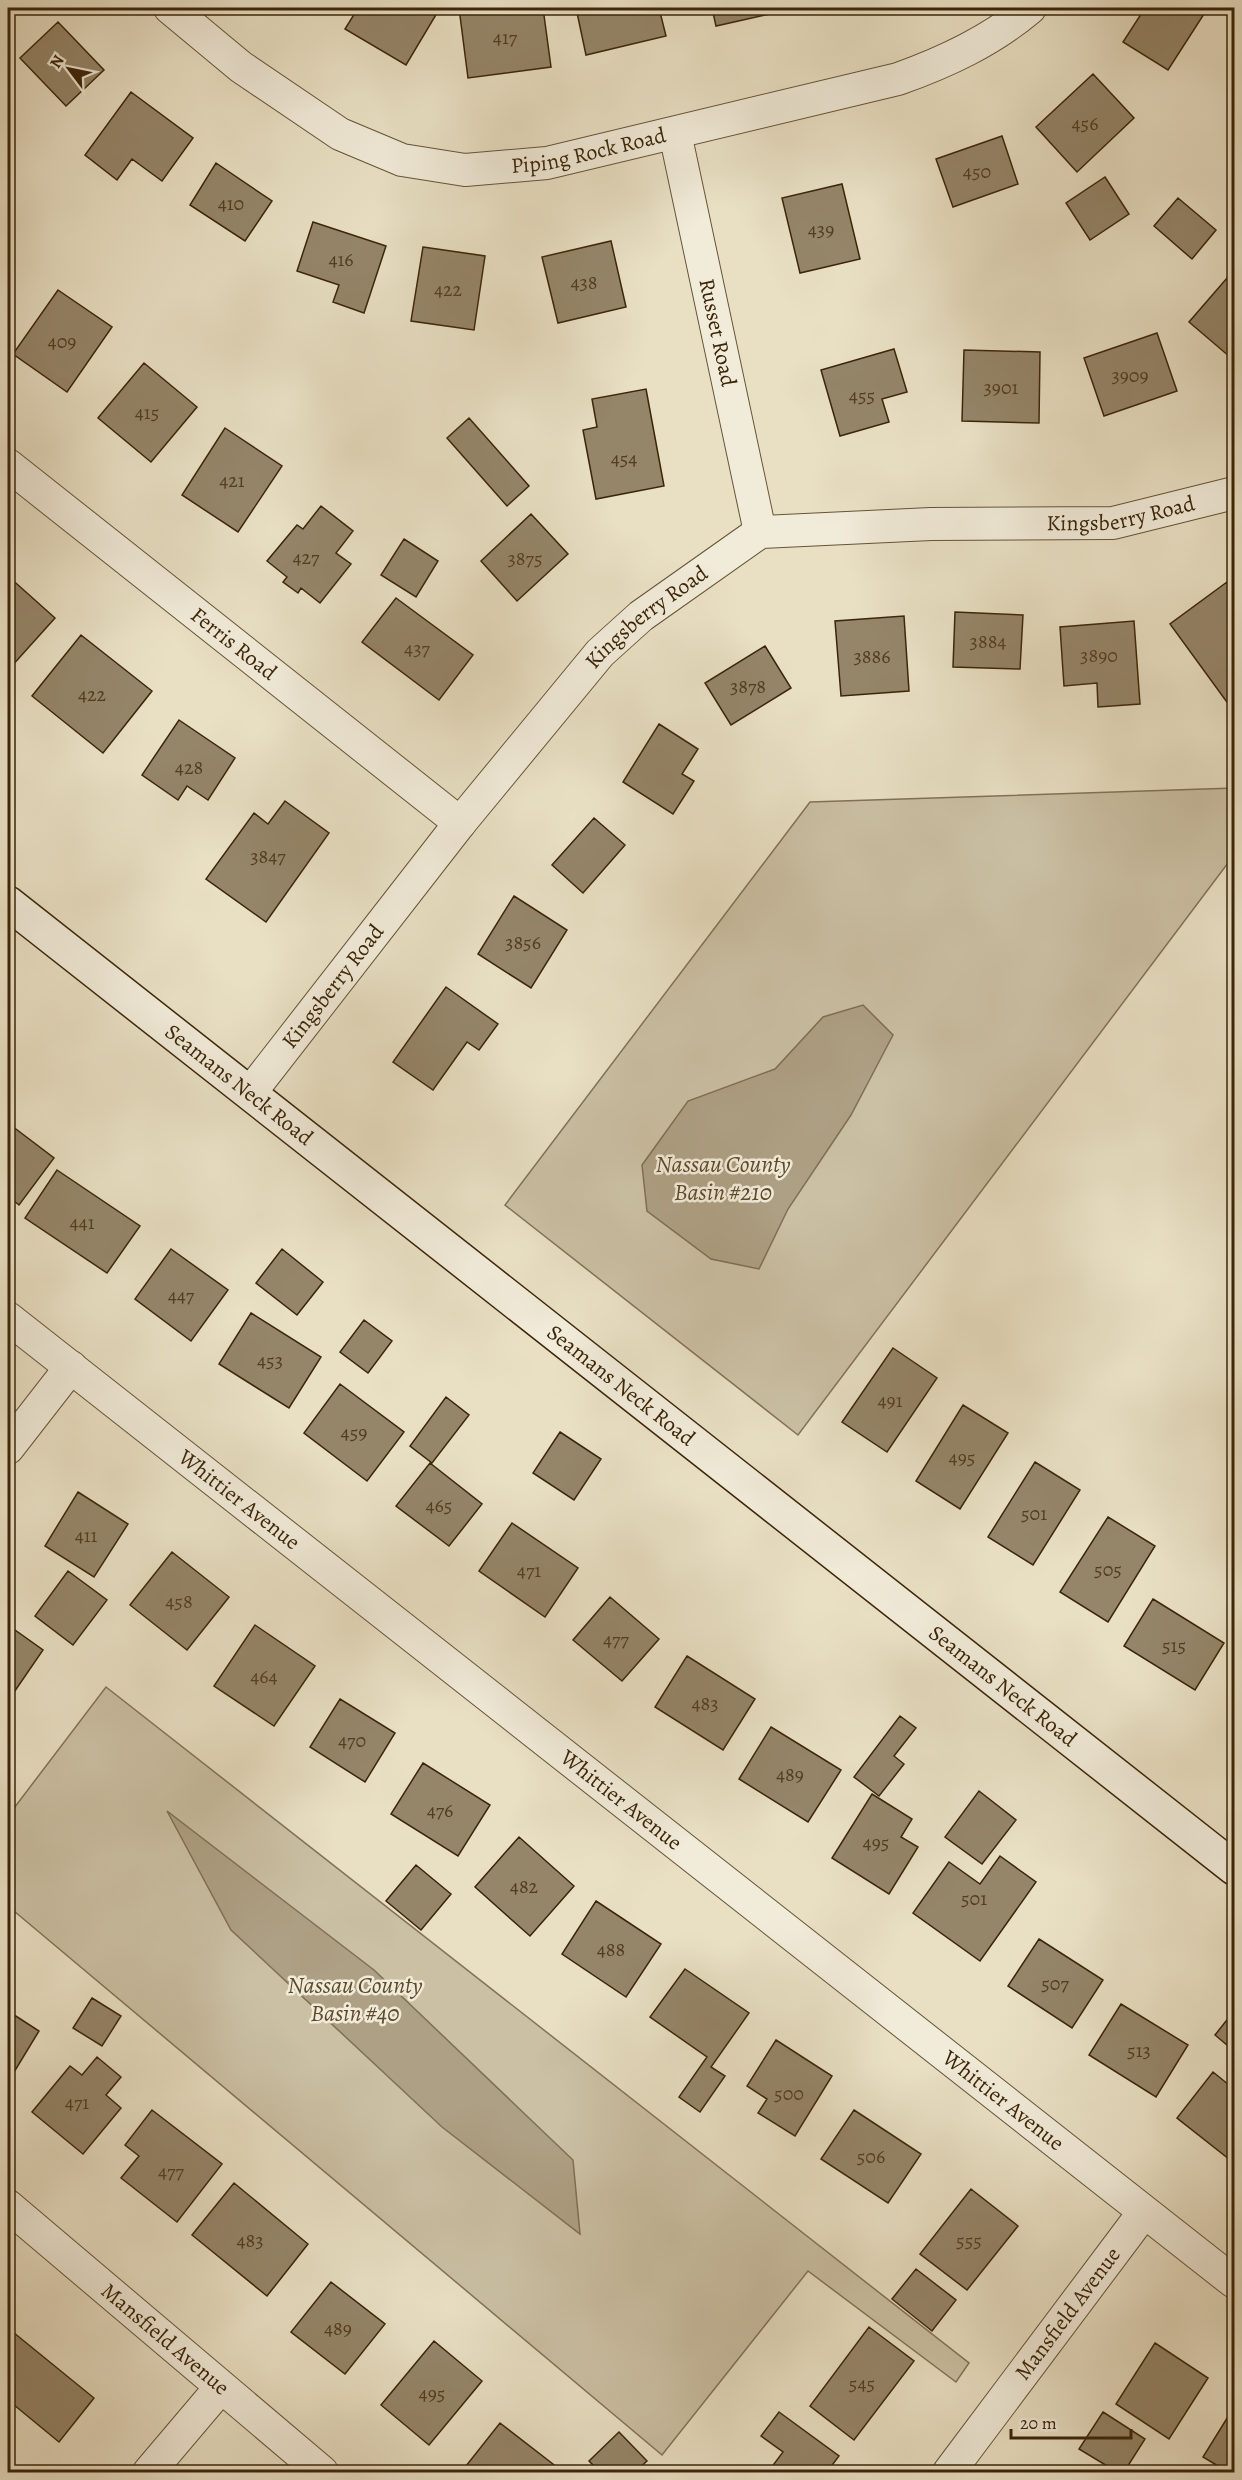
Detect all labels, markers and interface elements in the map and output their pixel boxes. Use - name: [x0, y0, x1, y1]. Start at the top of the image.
- house number: 417: [493, 24, 518, 51]
- north arrow: [39, 39, 99, 99]
- text: N: [45, 51, 70, 72]
- house number: 456: [1072, 110, 1098, 137]
- street label: Piping Rock Road: [510, 120, 669, 181]
- house number: 450: [963, 158, 991, 185]
- house number: 410: [218, 190, 244, 217]
- house number: 439: [808, 216, 834, 243]
- house number: 416: [328, 246, 354, 273]
- house number: 438: [570, 269, 598, 296]
- house number: 422: [434, 276, 463, 303]
- street label: Russet Road: [691, 276, 744, 389]
- house number: 409: [48, 328, 76, 355]
- house number: 3909: [1111, 362, 1149, 389]
- house number: 3901: [984, 374, 1019, 401]
- house number: 455: [849, 382, 875, 409]
- house number: 415: [135, 399, 159, 426]
- house number: 454: [611, 445, 637, 472]
- house number: 421: [219, 467, 245, 494]
- street label: Kingsberry Road: [1046, 488, 1198, 538]
- house number: 427: [293, 544, 320, 571]
- house number: 3875: [507, 545, 543, 572]
- street label: Kingsberry Road: [578, 558, 714, 675]
- street label: Ferris Road: [184, 600, 283, 687]
- house number: 3884: [970, 628, 1006, 655]
- house number: 437: [404, 635, 430, 662]
- house number: 3890: [1080, 642, 1118, 669]
- house number: 3886: [854, 643, 890, 670]
- house number: 3878: [730, 673, 766, 700]
- house number: 422: [78, 681, 107, 708]
- house number: 428: [175, 754, 203, 781]
- house number: 3847: [250, 843, 286, 870]
- street label: Kingsberry Road: [275, 918, 391, 1055]
- house number: 3856: [505, 929, 541, 956]
- street label: Seamans Neck Road: [159, 1017, 320, 1153]
- water label: Nassau County Basin #210: [656, 1148, 791, 1208]
- house number: 441: [70, 1209, 95, 1236]
- house number: 447: [168, 1282, 195, 1309]
- street label: Seamans Neck Road: [541, 1318, 701, 1453]
- house number: 453: [257, 1347, 283, 1374]
- house number: 491: [878, 1387, 903, 1414]
- house number: 459: [341, 1419, 367, 1446]
- street label: Whittier Avenue: [171, 1442, 306, 1557]
- house number: 495: [949, 1444, 975, 1471]
- house number: 465: [426, 1492, 452, 1519]
- house number: 501: [1021, 1500, 1047, 1527]
- house number: 411: [75, 1522, 98, 1549]
- house number: 505: [1094, 1556, 1122, 1583]
- house number: 471: [517, 1557, 541, 1584]
- house number: 458: [165, 1588, 193, 1615]
- street label: Seamans Neck Road: [922, 1618, 1083, 1754]
- house number: 477: [603, 1626, 630, 1653]
- house number: 515: [1162, 1632, 1186, 1659]
- house number: 464: [250, 1663, 278, 1690]
- house number: 483: [691, 1690, 719, 1717]
- house number: 470: [338, 1727, 366, 1754]
- street label: Whittier Avenue: [553, 1742, 688, 1857]
- house number: 489: [776, 1761, 804, 1788]
- house number: 476: [427, 1797, 453, 1824]
- house number: 495: [863, 1829, 889, 1856]
- house number: 482: [510, 1873, 539, 1900]
- house number: 501: [961, 1885, 987, 1912]
- house number: 488: [597, 1936, 625, 1963]
- water label: Nassau County Basin #40: [288, 1969, 423, 2029]
- house number: 507: [1041, 1970, 1069, 1997]
- house number: 513: [1127, 2037, 1151, 2064]
- street label: Whittier Avenue: [935, 2043, 1070, 2158]
- house number: 500: [774, 2080, 804, 2107]
- house number: 471: [65, 2089, 89, 2116]
- house number: 506: [857, 2143, 885, 2170]
- house number: 477: [158, 2158, 185, 2185]
- house number: 483: [236, 2227, 264, 2254]
- house number: 555: [956, 2227, 982, 2254]
- street label: Mansfield Avenue: [1008, 2241, 1128, 2386]
- street label: Mansfield Avenue: [95, 2276, 236, 2402]
- house number: 489: [324, 2315, 352, 2342]
- house number: 545: [849, 2370, 875, 2397]
- house number: 495: [419, 2380, 445, 2407]
- scale bar: [1011, 2402, 1131, 2440]
- text: 20 m: [1020, 2411, 1057, 2435]

